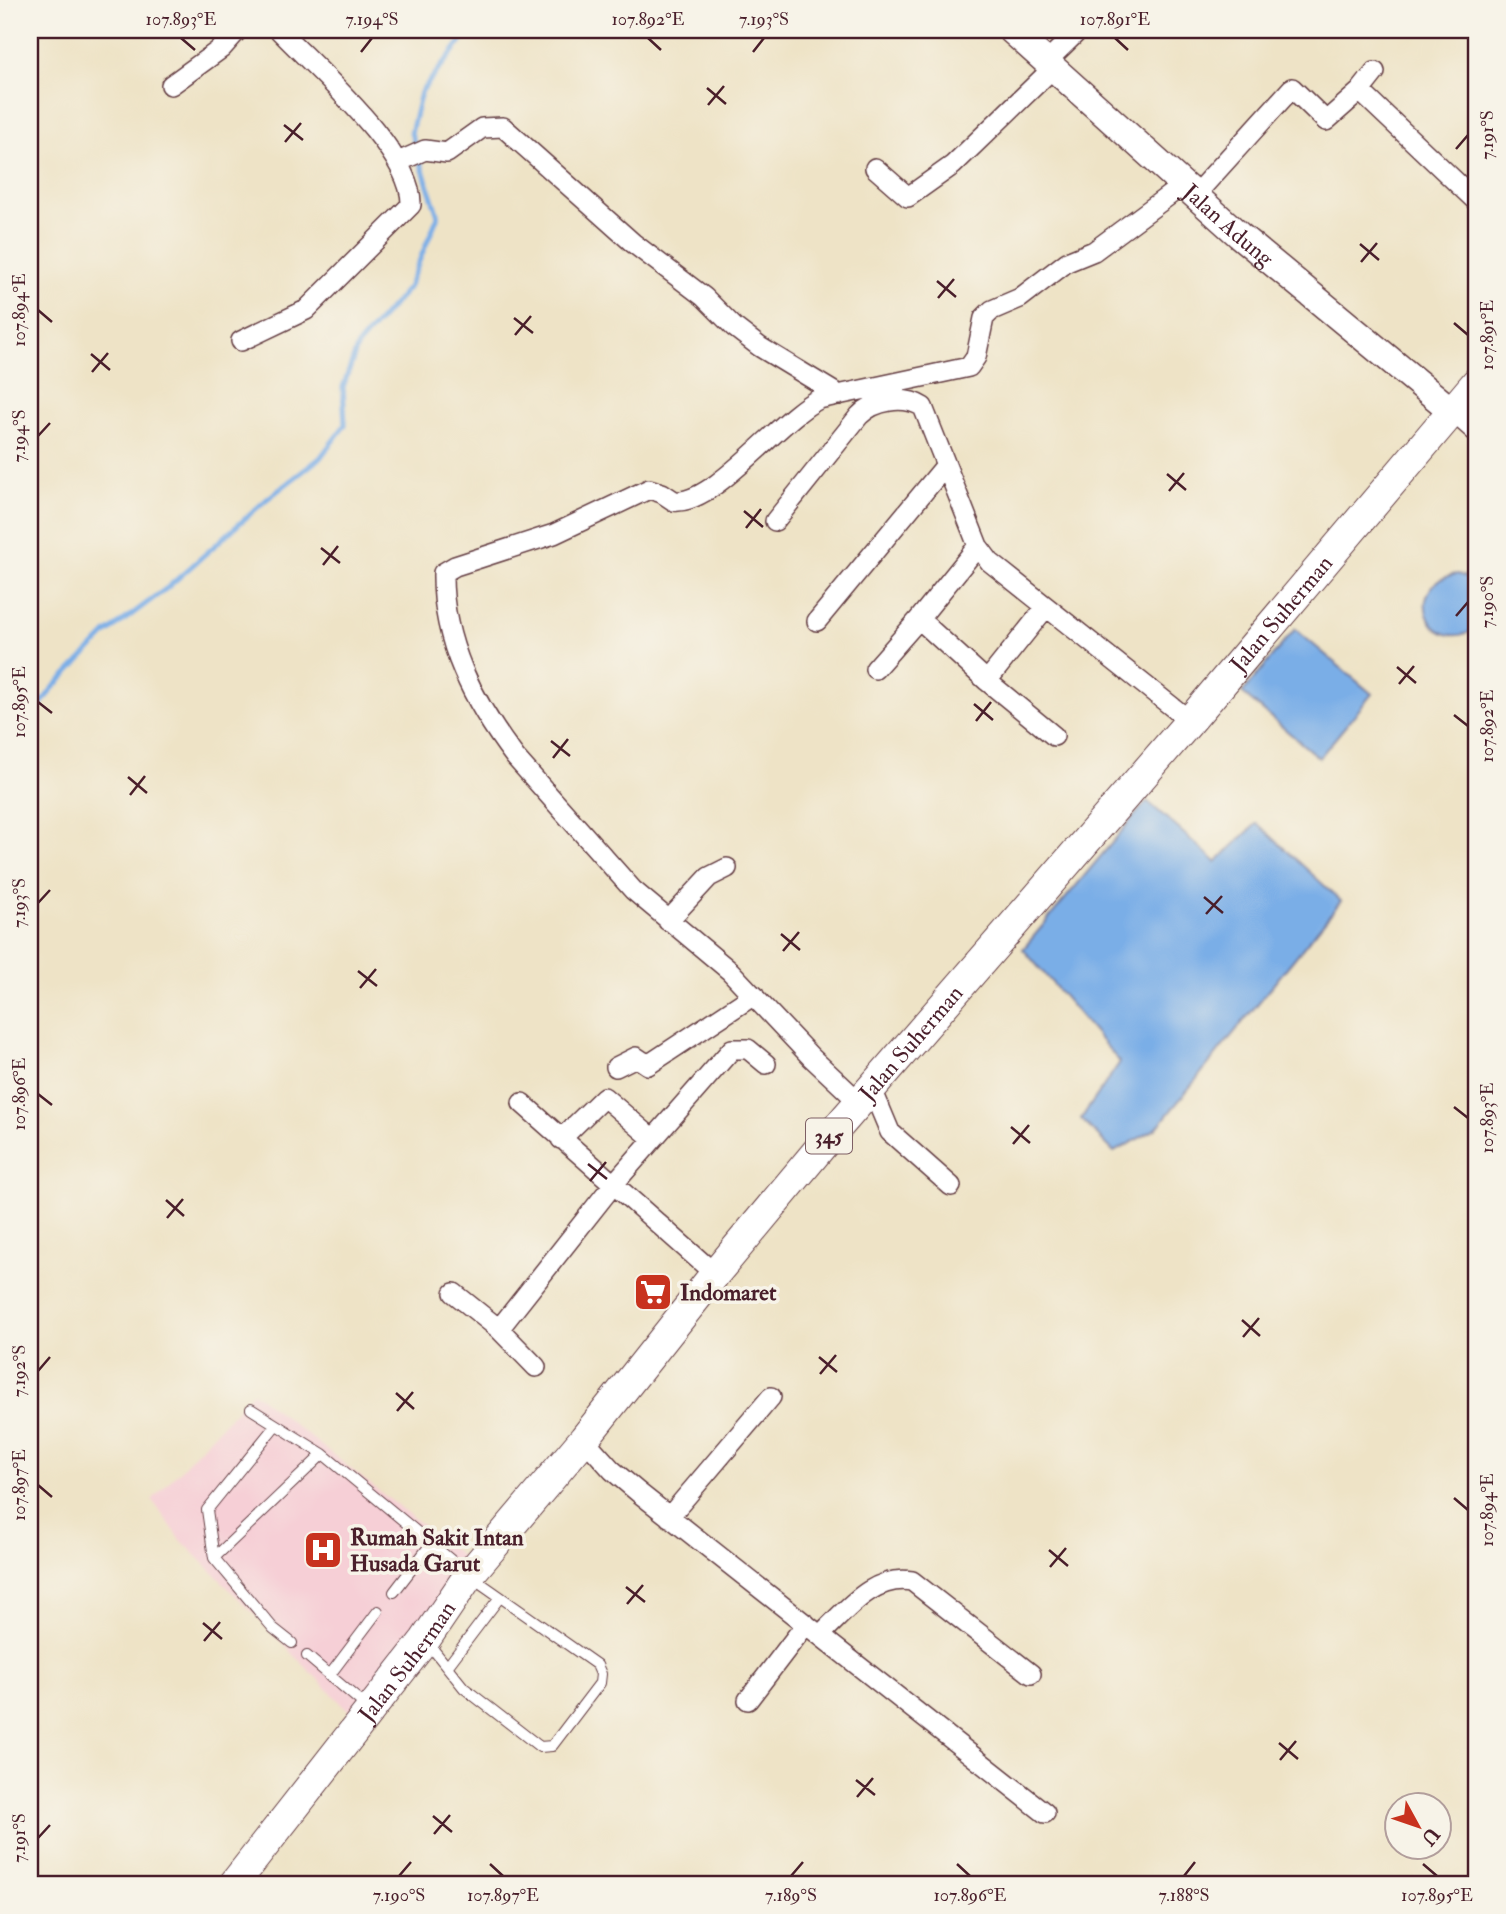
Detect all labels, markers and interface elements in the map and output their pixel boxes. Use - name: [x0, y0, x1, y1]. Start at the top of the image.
- text: 107.893°E: [146, 8, 216, 31]
- text: 7.194°S: [346, 8, 399, 31]
- text: 107.892°E: [611, 8, 685, 31]
- text: 7.193°S: [739, 8, 789, 31]
- text: 107.891°E: [1080, 8, 1150, 31]
- text: 7.191°S: [1476, 110, 1499, 160]
- street label: Jalan Adung: [1176, 177, 1280, 273]
- text: 107.894°E: [8, 273, 31, 347]
- text: 107.891°E: [1476, 300, 1499, 370]
- text: 7.194°S: [8, 410, 31, 463]
- street label: Jalan Suherman: [1223, 549, 1339, 679]
- text: 7.190°S: [1476, 576, 1499, 628]
- text: 107.895°E: [8, 666, 31, 738]
- text: 107.892°E: [1476, 689, 1499, 763]
- text: 7.193°S: [8, 878, 31, 928]
- street label: Jalan Suherman: [852, 979, 969, 1108]
- text: 107.896°E: [8, 1057, 31, 1130]
- text: 107.893°E: [1476, 1083, 1499, 1153]
- road number: 345: [806, 1118, 852, 1154]
- supermarket icon: Indomaret: [632, 1271, 674, 1313]
- place label: Indomaret: [680, 1278, 777, 1307]
- text: 7.192°S: [8, 1345, 31, 1397]
- text: 107.897°E: [8, 1449, 31, 1521]
- text: 107.894°E: [1476, 1473, 1499, 1547]
- place label: Rumah Sakit Intan Husada Garut: [350, 1523, 524, 1578]
- hospital icon: Rumah Sakit Intan Husada Garut: [302, 1529, 344, 1571]
- street label: Jalan Suherman: [352, 1595, 462, 1729]
- north arrow: [1384, 1792, 1454, 1862]
- text: 7.191°S: [8, 1813, 31, 1863]
- text: U: [1416, 1822, 1445, 1850]
- text: 7.190°S: [373, 1884, 425, 1907]
- text: 107.897°E: [467, 1884, 539, 1907]
- text: 7.189°S: [765, 1884, 817, 1907]
- text: 107.896°E: [934, 1884, 1007, 1907]
- text: 7.188°S: [1158, 1884, 1210, 1907]
- text: 107.895°E: [1401, 1884, 1473, 1907]

